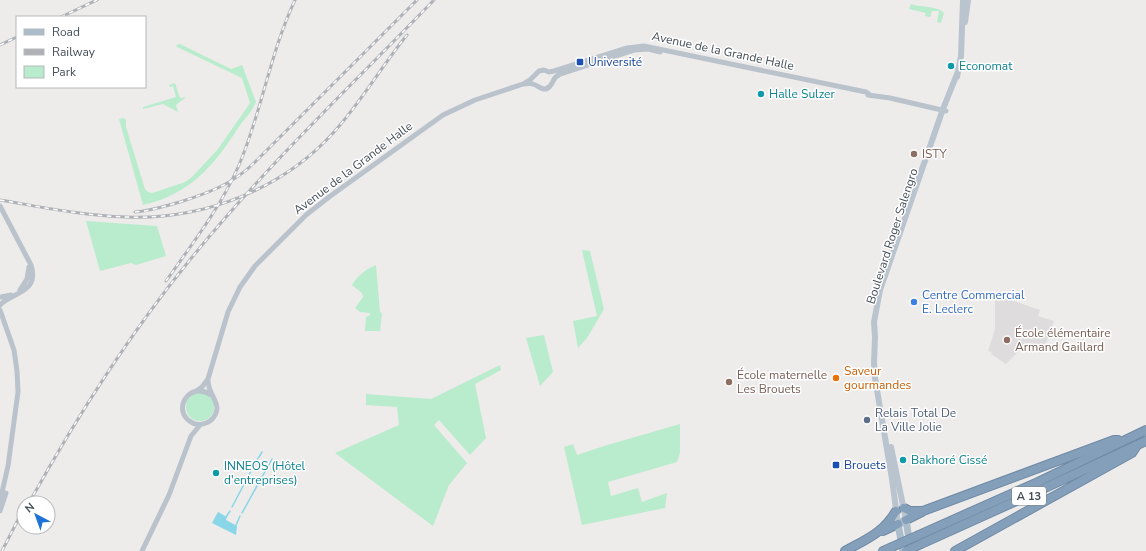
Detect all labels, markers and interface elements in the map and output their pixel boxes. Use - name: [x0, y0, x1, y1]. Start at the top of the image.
- legend: [16, 16, 146, 88]
- text: Road: [52, 24, 80, 40]
- street label: Avenue de la Grande Halle: [650, 28, 796, 74]
- text: Railway: [52, 44, 96, 60]
- place label: Université: [588, 54, 642, 70]
- marker: Université: [575, 57, 585, 67]
- place label: Economat: [959, 58, 1013, 74]
- marker: Economat: [946, 61, 956, 71]
- text: Park: [52, 64, 77, 80]
- place label: Halle Sulzer: [769, 86, 835, 102]
- marker: Halle Sulzer: [756, 89, 766, 99]
- street label: Avenue de la Grande Halle: [290, 118, 416, 218]
- place label: ISTY: [922, 146, 948, 162]
- marker: ISTY: [909, 149, 919, 159]
- street label: Boulevard Roger Salengro: [862, 166, 922, 306]
- place label: Centre Commercial E. Leclerc: [922, 287, 1025, 317]
- marker: Centre Commercial E. Leclerc: [909, 297, 919, 307]
- place label: École élémentaire Armand Gaillard: [1015, 325, 1111, 355]
- marker: École élémentaire Armand Gaillard: [1002, 335, 1012, 345]
- place label: Saveur gourmandes: [844, 363, 912, 393]
- place label: École maternelle Les Brouets: [737, 367, 827, 397]
- marker: Saveur gourmandes: [831, 373, 841, 383]
- marker: École maternelle Les Brouets: [724, 377, 734, 387]
- place label: Relais Total De La Ville Jolie: [875, 405, 956, 435]
- marker: Relais Total De La Ville Jolie: [862, 415, 872, 425]
- place label: Bakhoré Cissé: [911, 452, 987, 468]
- marker: Bakhoré Cissé: [898, 455, 908, 465]
- place label: Brouets: [844, 457, 886, 473]
- place label: INNEOS (Hôtel d'entreprises): [224, 458, 306, 488]
- marker: Brouets: [831, 460, 841, 470]
- marker: INNEOS (Hôtel d'entreprises): [211, 468, 221, 478]
- road number: A 13: [1012, 487, 1046, 505]
- north arrow: [16, 495, 56, 535]
- text: N: [22, 499, 38, 516]

